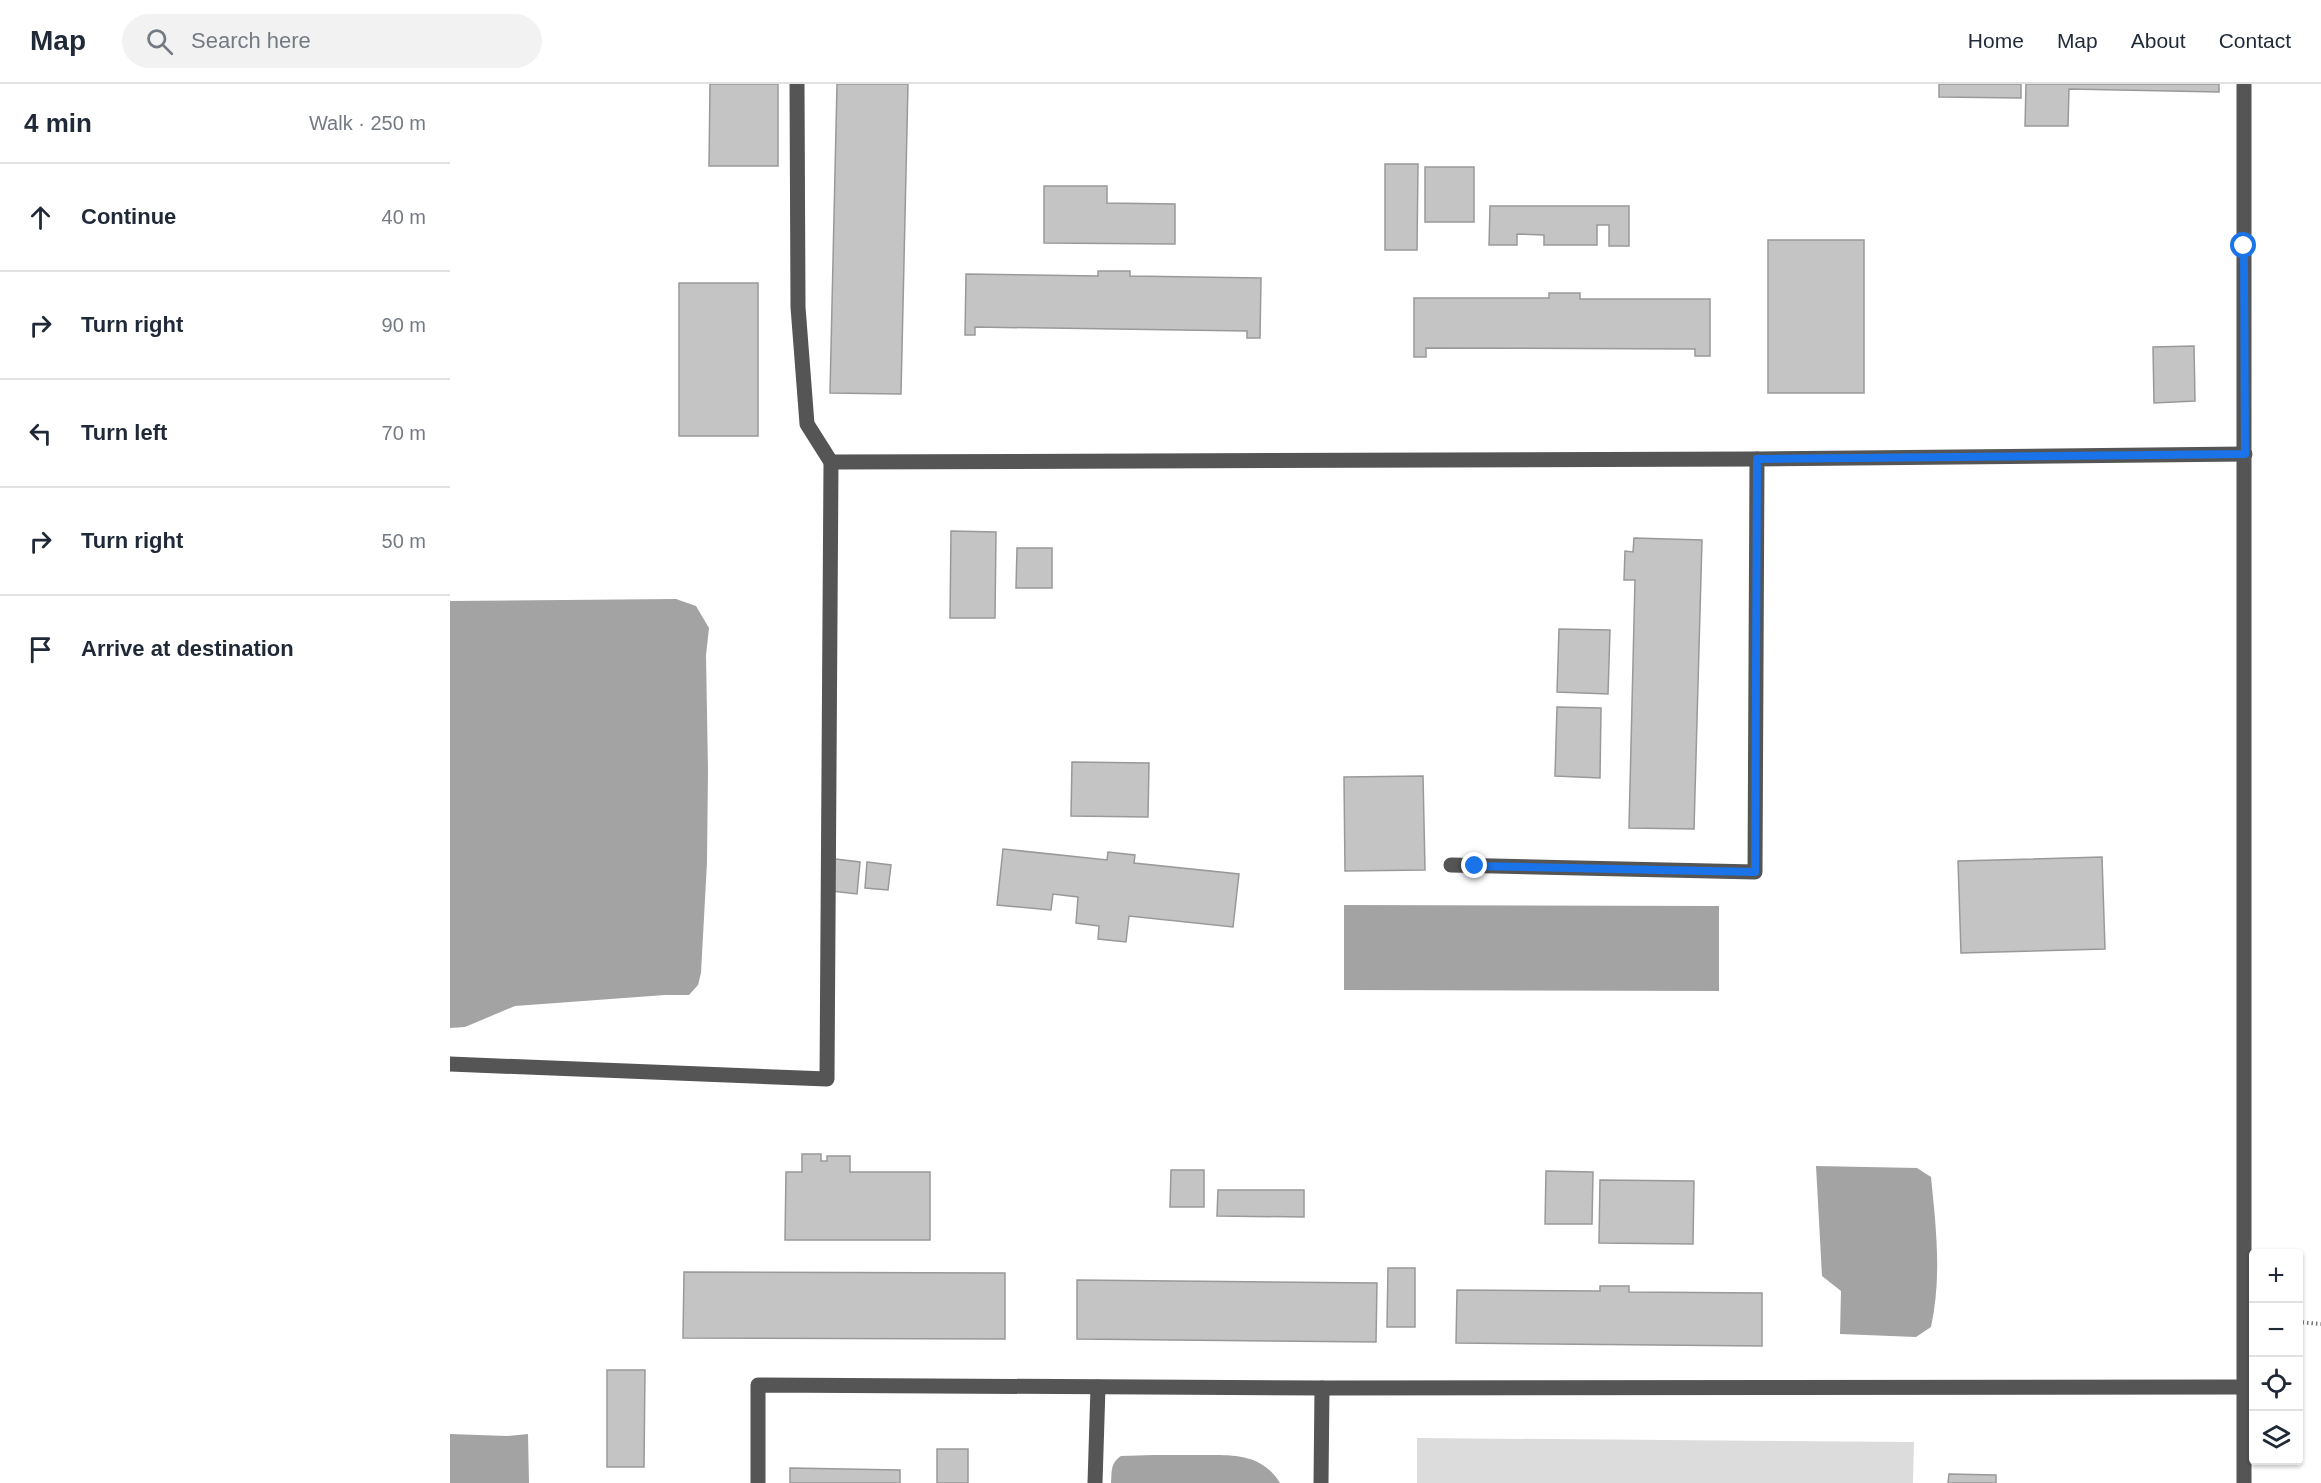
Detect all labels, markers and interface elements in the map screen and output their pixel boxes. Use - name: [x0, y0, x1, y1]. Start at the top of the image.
- search box: [122, 14, 542, 68]
- text: Map: [30, 25, 86, 56]
- icon: search: [143, 25, 176, 58]
- text: Search here: [191, 28, 311, 53]
- text: Home: [1968, 29, 2024, 52]
- text: Map: [2057, 29, 2098, 52]
- text: About: [2131, 29, 2186, 52]
- text: Contact: [2219, 29, 2291, 52]
- text: 4 min: [24, 108, 92, 138]
- text: Walk · 250 m: [309, 112, 426, 134]
- icon: ahead: [24, 201, 57, 234]
- text: Continue: [81, 204, 176, 229]
- text: 40 m: [382, 206, 426, 228]
- route start: [2230, 232, 2256, 258]
- icon: right: [24, 309, 57, 342]
- text: Turn right: [81, 312, 183, 337]
- text: 90 m: [382, 314, 426, 336]
- icon: left: [24, 417, 57, 450]
- text: Turn left: [81, 420, 167, 445]
- text: 70 m: [382, 422, 426, 444]
- icon: right: [24, 525, 57, 558]
- text: Turn right: [81, 528, 183, 553]
- text: 50 m: [382, 530, 426, 552]
- icon: arrive: [24, 633, 57, 666]
- text: Arrive at destination: [81, 636, 294, 661]
- route end: [1461, 852, 1487, 878]
- map controls: [2249, 1249, 2303, 1465]
- button: +: [2249, 1249, 2303, 1303]
- button: −: [2249, 1303, 2303, 1357]
- button: locate: [2249, 1357, 2303, 1411]
- button: layers: [2249, 1411, 2303, 1465]

